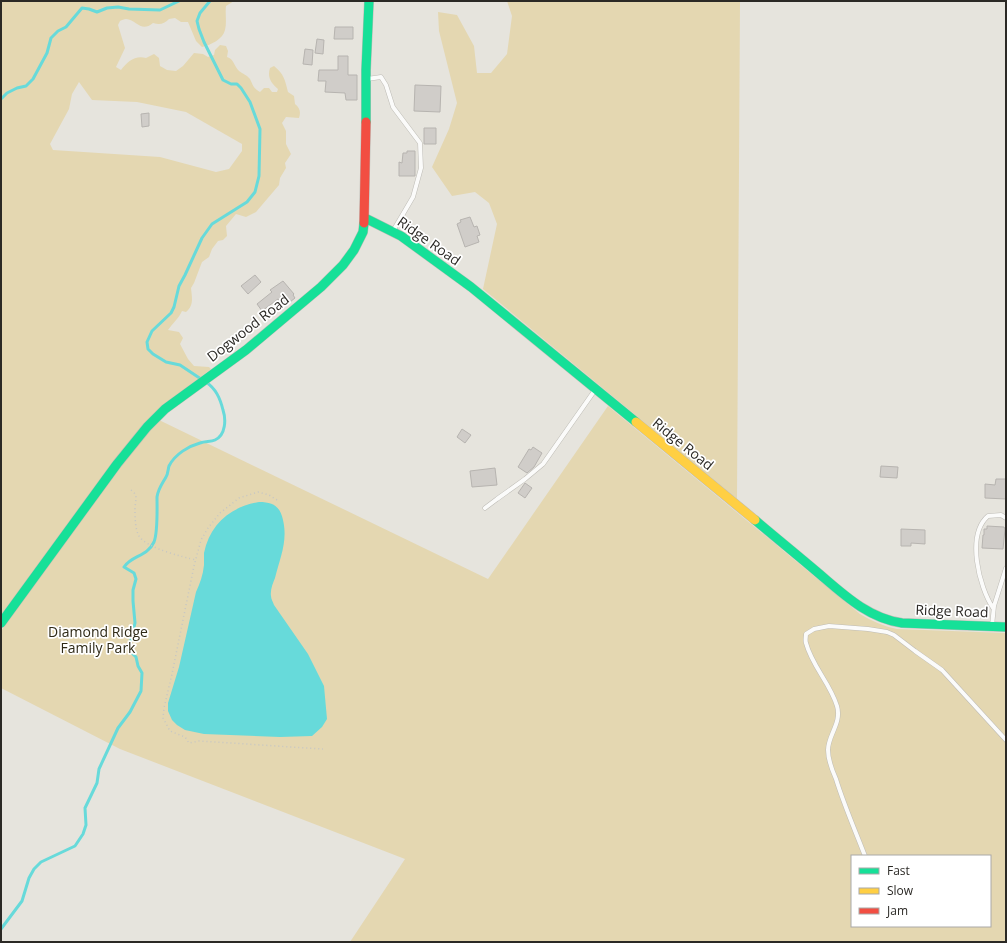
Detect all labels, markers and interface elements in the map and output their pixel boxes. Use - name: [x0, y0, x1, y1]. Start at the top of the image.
- street label: Ridge Road: [394, 212, 465, 269]
- street label: Dogwood Road: [203, 289, 293, 366]
- street label: Ridge Road: [649, 413, 718, 474]
- street label: Ridge Road: [915, 600, 989, 621]
- park label: Diamond Ridge Family Park: [48, 622, 148, 657]
- legend: [851, 855, 991, 927]
- text: Fast: [887, 862, 910, 879]
- text: Slow: [887, 882, 914, 899]
- text: Jam: [886, 902, 908, 919]

